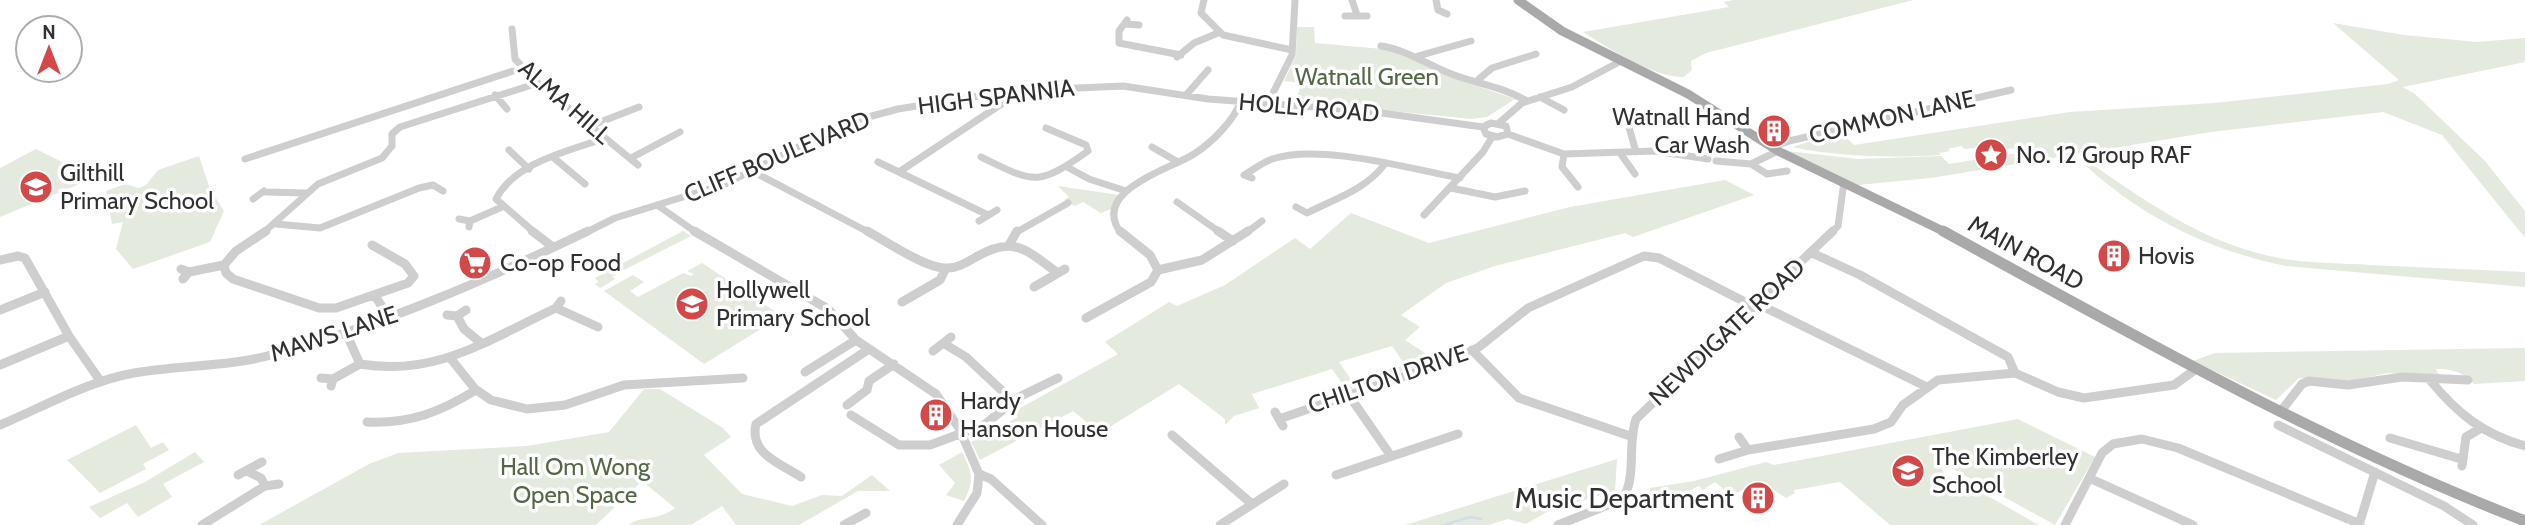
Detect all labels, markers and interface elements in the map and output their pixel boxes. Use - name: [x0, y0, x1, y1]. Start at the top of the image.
- north arrow: [14, 14, 84, 84]
- text: N: [42, 21, 56, 44]
- street label: ALMA HILL: [513, 53, 618, 150]
- park label: Watnall Green: [1295, 62, 1439, 91]
- street label: HIGH SPANNIA: [916, 72, 1076, 121]
- street label: COMMON LANE: [1806, 83, 1978, 150]
- street label: HOLLY ROAD: [1238, 87, 1381, 128]
- place label: Watnall Hand Car Wash: [1612, 102, 1750, 159]
- street label: CLIFF BOULEVARD: [679, 104, 874, 209]
- building icon: Watnall Hand Car Wash: [1755, 112, 1793, 150]
- place icon: No. 12 Group RAF: [1972, 136, 2010, 174]
- place label: No. 12 Group RAF: [2016, 140, 2192, 169]
- place label: Gilthill Primary School: [60, 158, 214, 215]
- school or university icon: Gilthill Primary School: [17, 168, 55, 206]
- street label: MAIN ROAD: [1963, 209, 2089, 296]
- building icon: Hovis: [2095, 237, 2133, 275]
- place label: Hovis: [2138, 241, 2194, 270]
- supermarket icon: Co-op Food: [456, 244, 494, 282]
- place label: Co-op Food: [500, 248, 621, 277]
- street label: NEWDIGATE ROAD: [1643, 252, 1811, 411]
- place label: Hollywell Primary School: [716, 275, 870, 332]
- school or university icon: Hollywell Primary School: [673, 285, 711, 323]
- street label: MAWS LANE: [266, 299, 401, 368]
- street label: CHILTON DRIVE: [1304, 338, 1472, 419]
- place label: Hardy Hanson House: [960, 386, 1108, 443]
- building icon: Hardy Hanson House: [917, 396, 955, 434]
- place label: The Kimberley School: [1932, 442, 2079, 499]
- park label: Hall Om Wong Open Space: [500, 452, 651, 509]
- school or university icon: The Kimberley School: [1889, 452, 1927, 490]
- building icon: Music Department: [1739, 479, 1777, 517]
- place label: Music Department: [1515, 481, 1734, 515]

